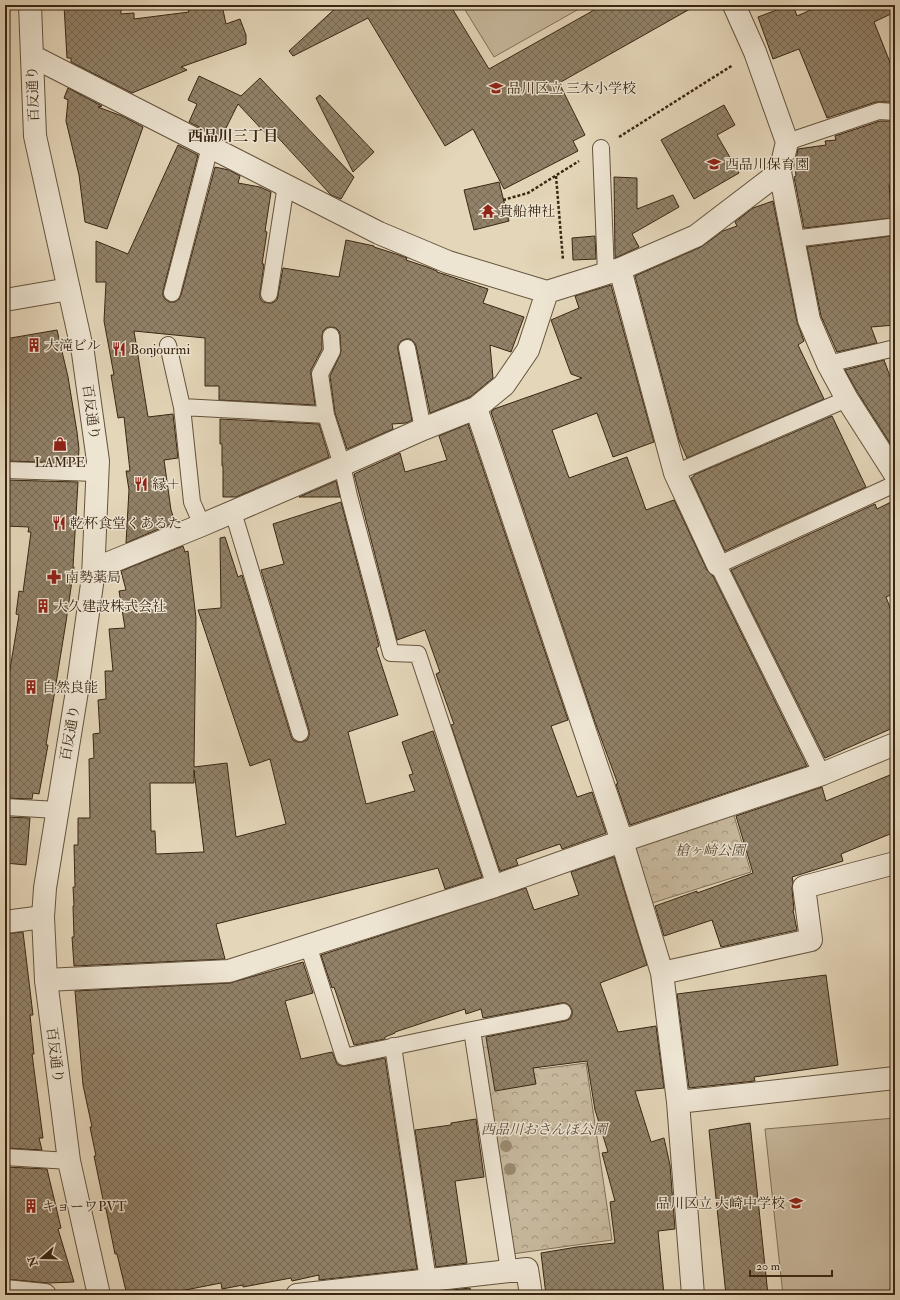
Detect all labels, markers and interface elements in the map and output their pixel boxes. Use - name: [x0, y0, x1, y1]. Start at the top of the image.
- street label: 百反通り: [24, 66, 42, 122]
- school or university icon: 品川区立 三木小学校: [488, 80, 504, 96]
- place label: 品川区立 三木小学校: [507, 80, 636, 97]
- district label: 西品川三丁目: [188, 127, 278, 146]
- school or university icon: 西品川保育園: [706, 156, 722, 172]
- place label: 西品川保育園: [725, 156, 809, 173]
- temple icon: 貴船神社: [480, 203, 496, 219]
- place label: 貴船神社: [499, 203, 555, 220]
- building icon: 大滝ビル: [26, 337, 42, 353]
- place label: 大滝ビル: [45, 337, 101, 354]
- restaurant icon: Bonjourmi: [111, 341, 127, 357]
- place label: Bonjourmi: [130, 341, 190, 358]
- street label: 百反通り: [79, 383, 103, 441]
- shop icon: LAMPE: [52, 436, 68, 452]
- place label: LAMPE: [34, 454, 86, 471]
- restaurant icon: 縁＋: [133, 476, 149, 492]
- place label: 縁＋: [152, 476, 180, 493]
- restaurant icon: 乾杯食堂くあるた: [51, 515, 67, 531]
- place label: 乾杯食堂くあるた: [70, 515, 182, 532]
- pharmacy icon: 南勢薬局: [46, 569, 62, 585]
- place label: 南勢薬局: [65, 569, 121, 586]
- building icon: 大久建設株式会社: [35, 598, 51, 614]
- place label: 大久建設株式会社: [54, 598, 166, 615]
- building icon: 自然良能: [23, 679, 39, 695]
- place label: 自然良能: [42, 679, 98, 696]
- street label: 百反通り: [57, 704, 83, 762]
- park label: 槍ヶ崎公園: [675, 842, 747, 859]
- street label: 百反通り: [43, 1026, 67, 1084]
- park label: 西品川おさんぽ公園: [481, 1121, 609, 1138]
- place label: 品川区立 大崎中学校: [656, 1195, 785, 1212]
- school or university icon: 品川区立 大崎中学校: [788, 1195, 804, 1211]
- building icon: キョーワPVT: [23, 1198, 39, 1214]
- place label: キョーワPVT: [42, 1198, 127, 1215]
- north arrow: [22, 1238, 62, 1278]
- scale bar: [750, 1252, 832, 1278]
- text: N: [25, 1253, 41, 1269]
- text: 20 m: [756, 1259, 781, 1274]

